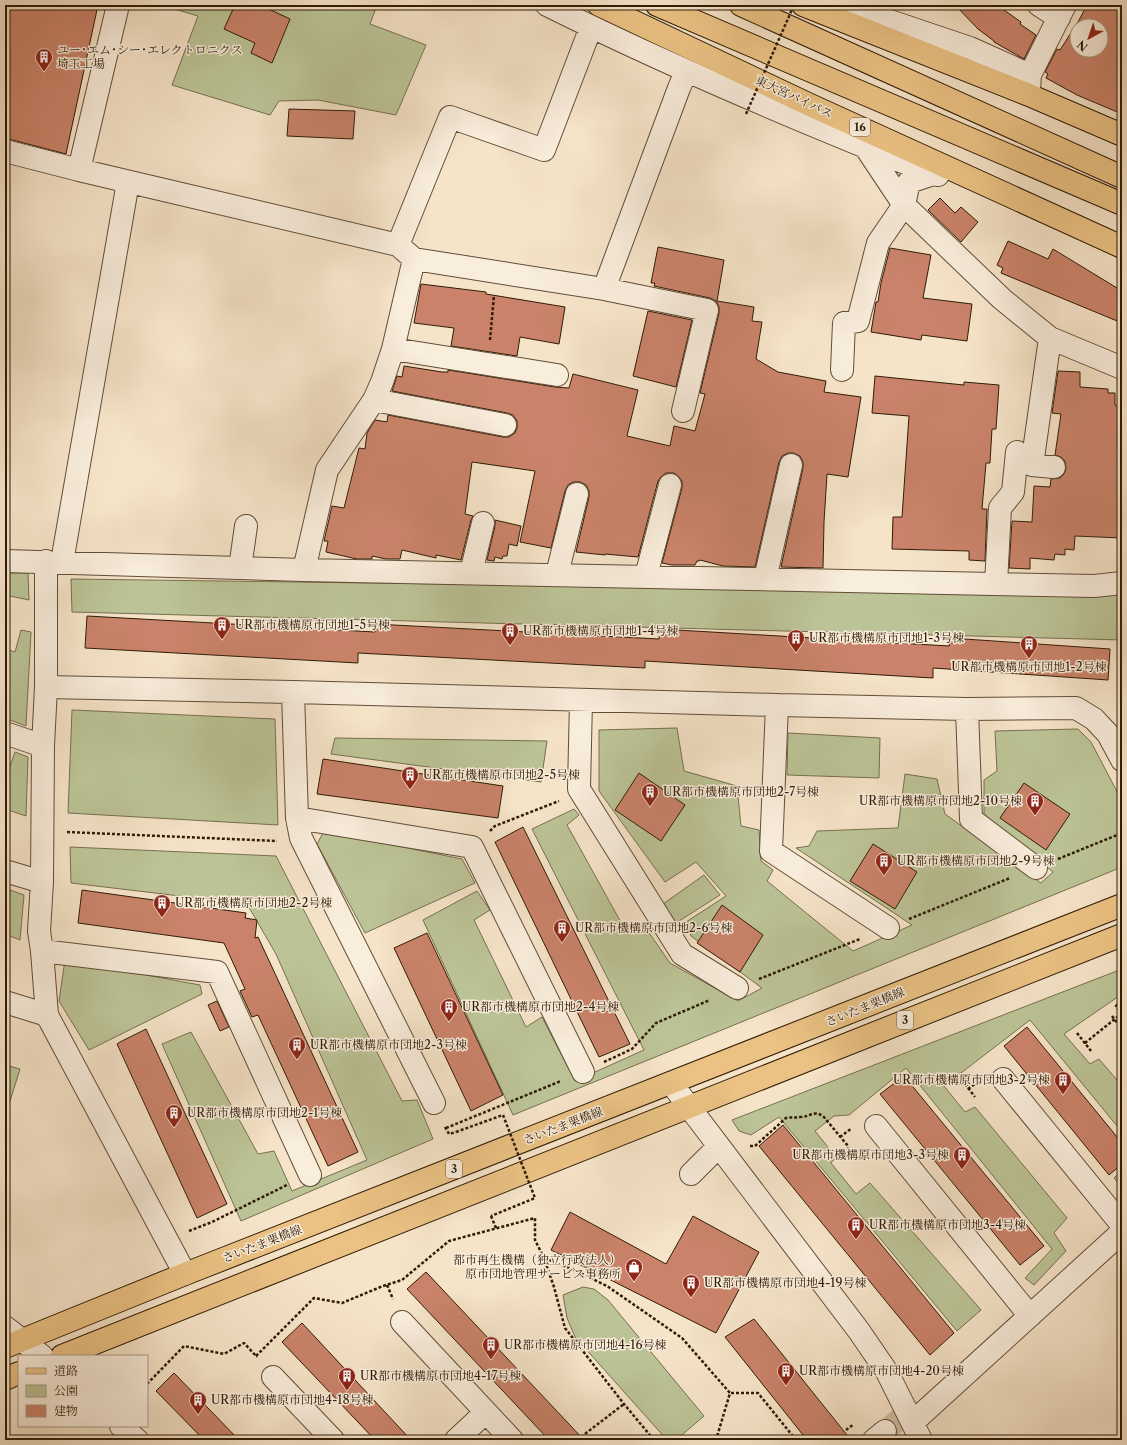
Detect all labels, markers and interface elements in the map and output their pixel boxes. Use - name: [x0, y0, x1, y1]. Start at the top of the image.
- north arrow: [1069, 18, 1109, 58]
- text: N: [1074, 37, 1091, 54]
- place label: ユー･エム･シー･エレクトロニクス 埼玉工場: [57, 42, 243, 71]
- building icon: ユー･エム･シー･エレクトロニクス 埼玉工場: [34, 47, 54, 72]
- street label: 東大宮バイパス: [753, 72, 835, 121]
- road number: 16: [850, 118, 870, 136]
- building icon: UR都市機構原市団地1-5号棟: [212, 615, 232, 640]
- place label: UR都市機構原市団地1-5号棟: [235, 617, 390, 632]
- building icon: UR都市機構原市団地1-4号棟: [500, 621, 520, 646]
- place label: UR都市機構原市団地1-4号棟: [523, 623, 679, 638]
- building icon: UR都市機構原市団地1-3号棟: [786, 628, 806, 653]
- place label: UR都市機構原市団地1-3号棟: [809, 630, 964, 645]
- building icon: UR都市機構原市団地1-2号棟: [1019, 634, 1039, 659]
- place label: UR都市機構原市団地1-2号棟: [951, 659, 1107, 674]
- building icon: UR都市機構原市団地2-5号棟: [400, 765, 420, 790]
- place label: UR都市機構原市団地2-5号棟: [423, 767, 580, 782]
- building icon: UR都市機構原市団地2-7号棟: [640, 782, 660, 807]
- place label: UR都市機構原市団地2-7号棟: [663, 784, 819, 799]
- building icon: UR都市機構原市団地2-10号棟: [1025, 791, 1045, 816]
- place label: UR都市機構原市団地2-10号棟: [859, 793, 1022, 808]
- building icon: UR都市機構原市団地2-9号棟: [874, 851, 894, 876]
- place label: UR都市機構原市団地2-9号棟: [897, 853, 1054, 868]
- building icon: UR都市機構原市団地2-2号棟: [152, 893, 172, 918]
- place label: UR都市機構原市団地2-2号棟: [175, 895, 332, 910]
- building icon: UR都市機構原市団地2-6号棟: [552, 918, 572, 943]
- place label: UR都市機構原市団地2-6号棟: [575, 920, 732, 935]
- street label: さいたま栗橋線: [823, 984, 907, 1029]
- building icon: UR都市機構原市団地2-4号棟: [439, 997, 459, 1022]
- place label: UR都市機構原市団地2-4号棟: [462, 999, 619, 1014]
- road number: 3: [897, 1011, 913, 1029]
- building icon: UR都市機構原市団地2-3号棟: [287, 1035, 307, 1060]
- place label: UR都市機構原市団地2-3号棟: [310, 1037, 467, 1052]
- building icon: UR都市機構原市団地3-2号棟: [1053, 1070, 1073, 1095]
- place label: UR都市機構原市団地3-2号棟: [893, 1072, 1050, 1087]
- building icon: UR都市機構原市団地2-1号棟: [164, 1103, 184, 1128]
- street label: さいたま栗橋線: [521, 1103, 605, 1148]
- place label: UR都市機構原市団地2-1号棟: [187, 1105, 342, 1120]
- building icon: UR都市機構原市団地3-3号棟: [952, 1145, 972, 1170]
- place label: UR都市機構原市団地3-3号棟: [792, 1147, 949, 1162]
- road number: 3: [446, 1160, 462, 1178]
- building icon: UR都市機構原市団地3-4号棟: [846, 1215, 866, 1240]
- place label: UR都市機構原市団地3-4号棟: [869, 1217, 1026, 1232]
- street label: さいたま栗橋線: [220, 1221, 304, 1266]
- place label: 都市再生機構（独立行政法人） 原市団地管理サービス事務所: [453, 1252, 621, 1281]
- shop icon: 都市再生機構（独立行政法人） 原市団地管理サービス事務所: [624, 1257, 644, 1282]
- building icon: UR都市機構原市団地4-19号棟: [681, 1273, 701, 1298]
- place label: UR都市機構原市団地4-19号棟: [704, 1275, 866, 1290]
- building icon: UR都市機構原市団地4-16号棟: [481, 1335, 501, 1360]
- place label: UR都市機構原市団地4-16号棟: [504, 1337, 666, 1352]
- legend: [18, 1355, 148, 1427]
- building icon: UR都市機構原市団地4-20号棟: [776, 1361, 796, 1386]
- text: 道路: [54, 1363, 78, 1378]
- place label: UR都市機構原市団地4-20号棟: [799, 1363, 964, 1378]
- building icon: UR都市機構原市団地4-17号棟: [337, 1366, 357, 1391]
- place label: UR都市機構原市団地4-17号棟: [360, 1368, 521, 1383]
- text: 公園: [54, 1383, 78, 1398]
- building icon: UR都市機構原市団地4-18号棟: [188, 1390, 208, 1415]
- place label: UR都市機構原市団地4-18号棟: [211, 1392, 374, 1407]
- text: 建物: [54, 1403, 78, 1418]

